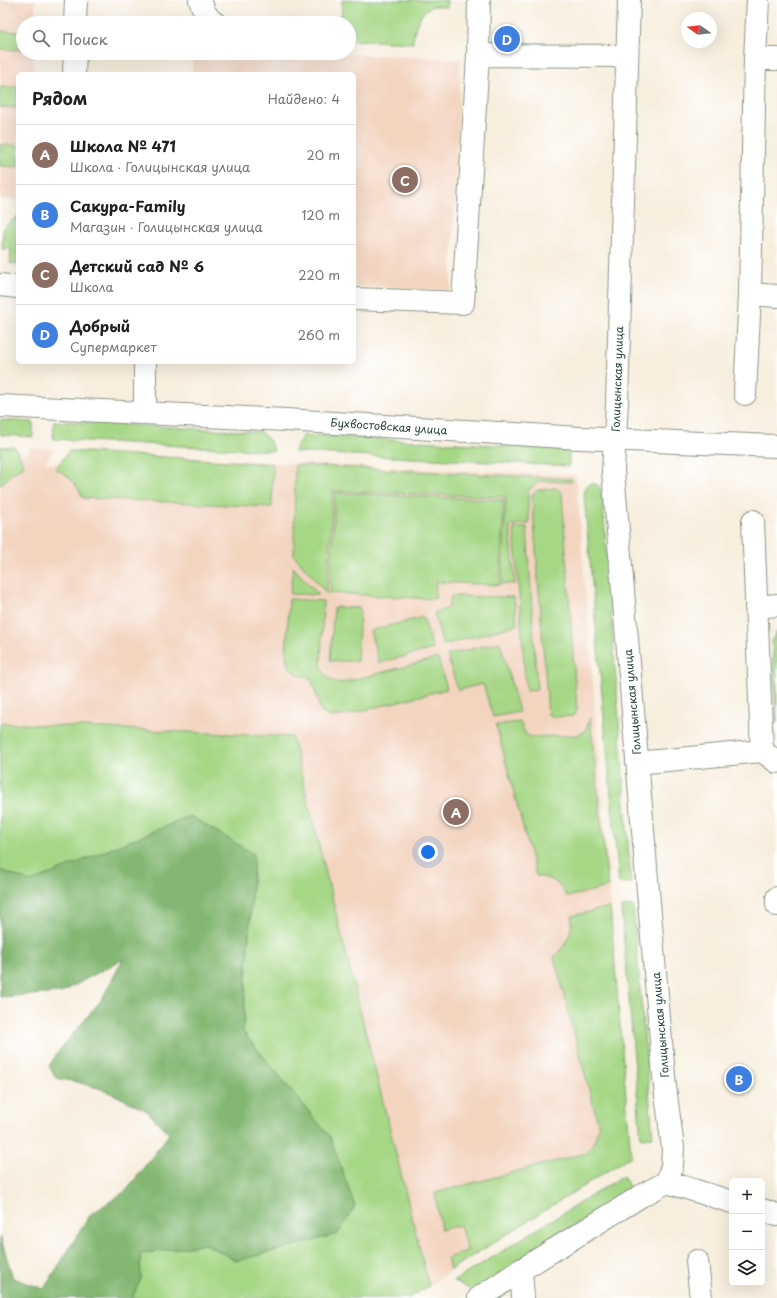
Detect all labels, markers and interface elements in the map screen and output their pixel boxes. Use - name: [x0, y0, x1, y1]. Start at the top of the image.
- north arrow: [681, 12, 717, 48]
- search box: [16, 16, 356, 60]
- pin: D: [494, 24, 520, 54]
- icon: search: [30, 27, 52, 49]
- text: Поиск: [62, 27, 108, 50]
- text: Рядом: [32, 85, 87, 111]
- text: Найдено: 4: [268, 89, 340, 108]
- text: Школа № 471: [70, 134, 176, 157]
- text: A: [40, 145, 50, 164]
- text: 20 m: [306, 145, 340, 164]
- text: Школа · Голицынская улица: [70, 157, 250, 176]
- pin: C: [392, 165, 418, 195]
- text: Сакура-Family: [70, 194, 186, 217]
- text: B: [41, 205, 49, 224]
- text: 120 m: [301, 205, 340, 224]
- text: Магазин · Голицынская улица: [70, 217, 263, 236]
- text: Детский сад № 6: [70, 254, 204, 277]
- text: C: [40, 265, 50, 284]
- text: 220 m: [298, 265, 340, 284]
- text: Школа: [70, 277, 114, 296]
- text: Добрый: [70, 314, 130, 337]
- text: D: [40, 325, 50, 344]
- text: 260 m: [298, 325, 340, 344]
- street label: Голицынская улица: [607, 326, 627, 432]
- text: Супермаркет: [70, 337, 157, 356]
- street label: Бухвостовская улица: [330, 413, 448, 439]
- street label: Голицынская улица: [619, 648, 645, 755]
- pin: A: [443, 797, 469, 827]
- your location: [418, 842, 438, 862]
- street label: Голицынская улица: [647, 971, 673, 1078]
- pin: B: [726, 1064, 752, 1094]
- map controls: [729, 1178, 765, 1286]
- button: +: [729, 1178, 765, 1214]
- button: −: [729, 1214, 765, 1250]
- button: layers: [729, 1250, 765, 1286]

